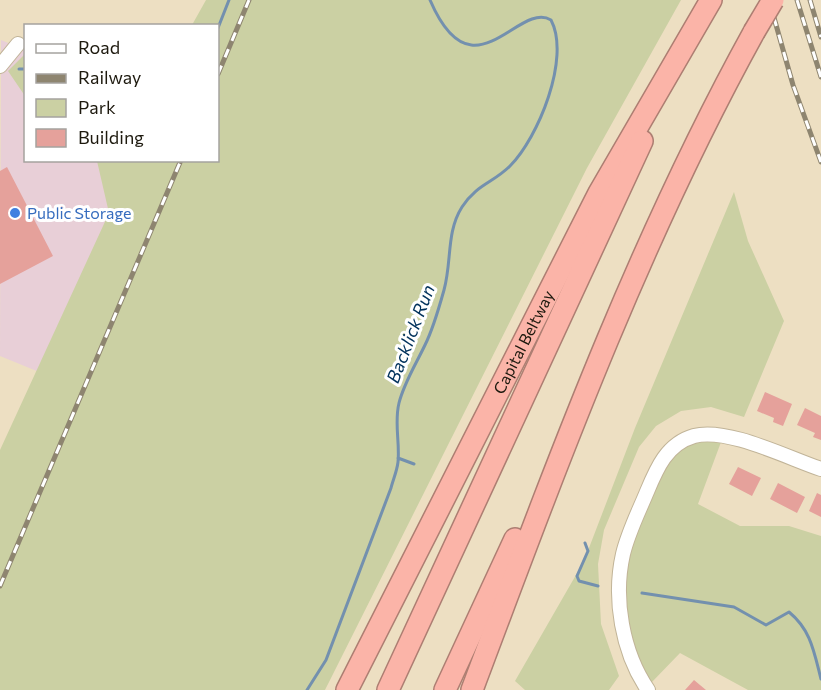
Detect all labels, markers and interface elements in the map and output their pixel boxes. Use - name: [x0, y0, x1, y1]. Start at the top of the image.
- legend: [24, 24, 219, 162]
- text: Road: [78, 36, 120, 58]
- text: Railway: [78, 66, 141, 88]
- text: Park: [78, 96, 116, 118]
- text: Building: [78, 126, 144, 148]
- place label: Public Storage: [27, 203, 131, 222]
- marker: Public Storage: [8, 206, 22, 220]
- water label: Backlick Run: [381, 281, 439, 386]
- street label: Capital Beltway: [489, 287, 557, 397]

